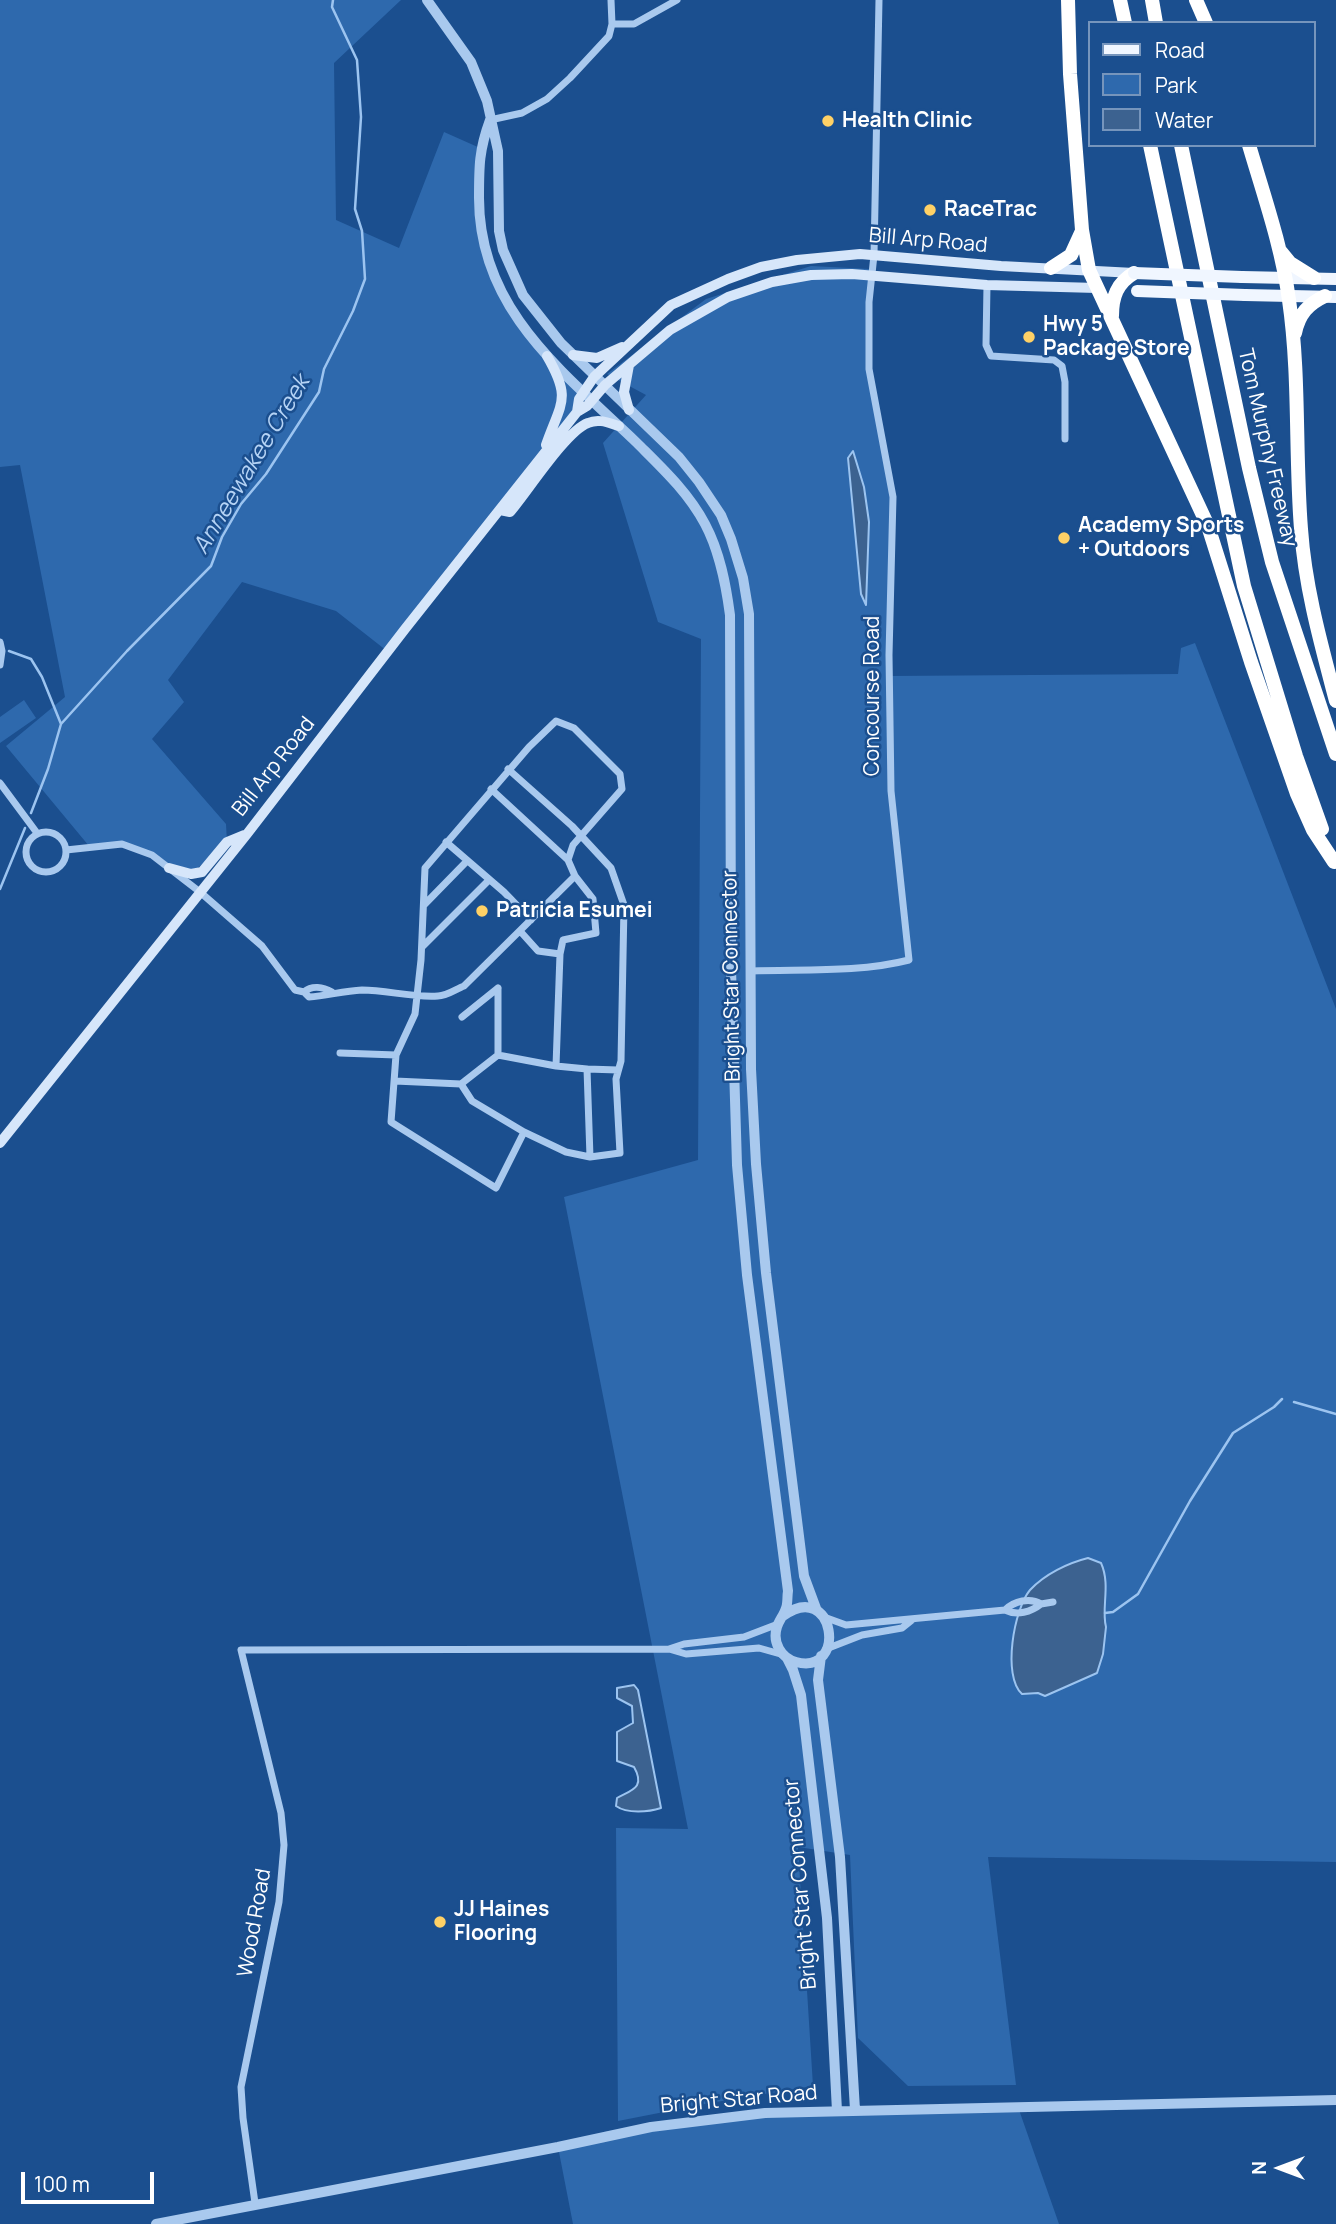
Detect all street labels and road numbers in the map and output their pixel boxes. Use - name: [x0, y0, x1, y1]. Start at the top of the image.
- street label: Bill Arp Road: [868, 223, 988, 259]
- street label: Tom Murphy Freeway: [1232, 346, 1302, 550]
- street label: Concourse Road: [860, 616, 886, 776]
- street label: Bill Arp Road: [227, 712, 321, 822]
- street label: Bright Star Connector: [718, 870, 746, 1082]
- street label: Bright Star Connector: [779, 1777, 823, 1991]
- street label: Wood Road: [233, 1867, 277, 1979]
- street label: Bright Star Road: [659, 2081, 819, 2119]

